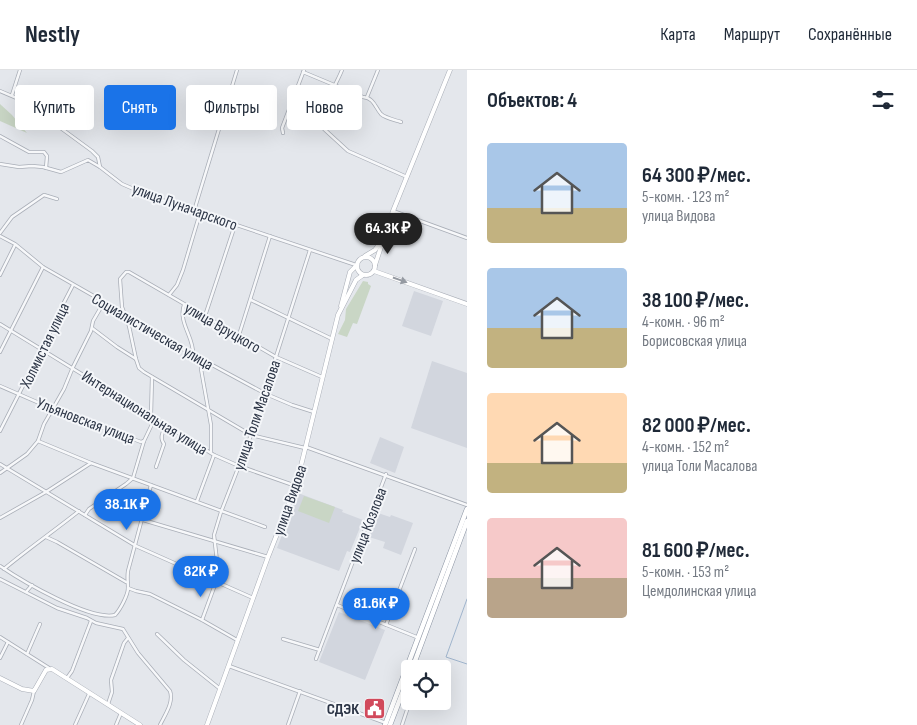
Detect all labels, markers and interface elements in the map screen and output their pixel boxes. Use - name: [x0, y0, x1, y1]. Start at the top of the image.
- text: Nestly: [25, 20, 80, 49]
- text: Карта: [660, 24, 696, 45]
- text: Маршрут: [724, 24, 780, 45]
- text: Сохранённые: [808, 24, 892, 45]
- chip: Купить: [15, 85, 94, 130]
- chip: Снять: [104, 85, 176, 130]
- chip: Фильтры: [186, 85, 277, 130]
- chip: Новое: [287, 85, 362, 130]
- icon: filters: [869, 86, 897, 114]
- text: Объектов: 4: [487, 88, 577, 113]
- icon: home: [527, 163, 587, 223]
- text: 64 300 ₽/мес.: [642, 163, 751, 188]
- street label: улица Луначарского: [129, 180, 240, 235]
- text: 5-комн. · 123 m²: [642, 188, 730, 207]
- text: улица Видова: [642, 207, 716, 226]
- pin: 64.3K ₽: [342, 212, 434, 255]
- text: 64.3K ₽: [365, 219, 411, 238]
- one-way arrow: [393, 276, 408, 284]
- icon: home: [527, 288, 587, 348]
- text: 38 100 ₽/мес.: [642, 288, 749, 313]
- street label: Социалистическая улица: [88, 290, 216, 375]
- street label: улица Вруцкого: [181, 299, 264, 358]
- street label: Холмистая улица: [16, 300, 74, 392]
- text: 4-комн. · 96 m²: [642, 313, 725, 332]
- text: Борисовская улица: [642, 332, 747, 351]
- street label: улица Толи Масалова: [230, 358, 285, 473]
- street label: Интернациональная улица: [78, 367, 211, 460]
- street label: Ульяновская улица: [34, 394, 137, 449]
- icon: home: [527, 413, 587, 473]
- text: 82 000 ₽/мес.: [642, 413, 751, 438]
- text: 4-комн. · 152 m²: [642, 438, 729, 457]
- text: улица Толи Масалова: [642, 457, 757, 476]
- street label: улица Видова: [269, 463, 311, 538]
- street label: улица Козлова: [345, 485, 391, 566]
- pin: 38.1K ₽: [81, 488, 173, 531]
- text: 38.1K ₽: [105, 495, 149, 514]
- icon: home: [527, 538, 587, 598]
- text: 81 600 ₽/мес.: [642, 538, 749, 563]
- pin: 82K ₽: [166, 556, 236, 598]
- text: 82K ₽: [184, 562, 218, 581]
- text: 5-комн. · 153 m²: [642, 563, 729, 582]
- text: Цемдолинская улица: [642, 582, 756, 601]
- pin: 81.6K ₽: [330, 588, 422, 630]
- text: 81.6K ₽: [354, 594, 398, 613]
- map controls: [401, 660, 451, 710]
- button: locate: [401, 660, 451, 710]
- public building icon: СДЭК: [363, 696, 387, 720]
- place label: СДЭК: [327, 700, 359, 719]

